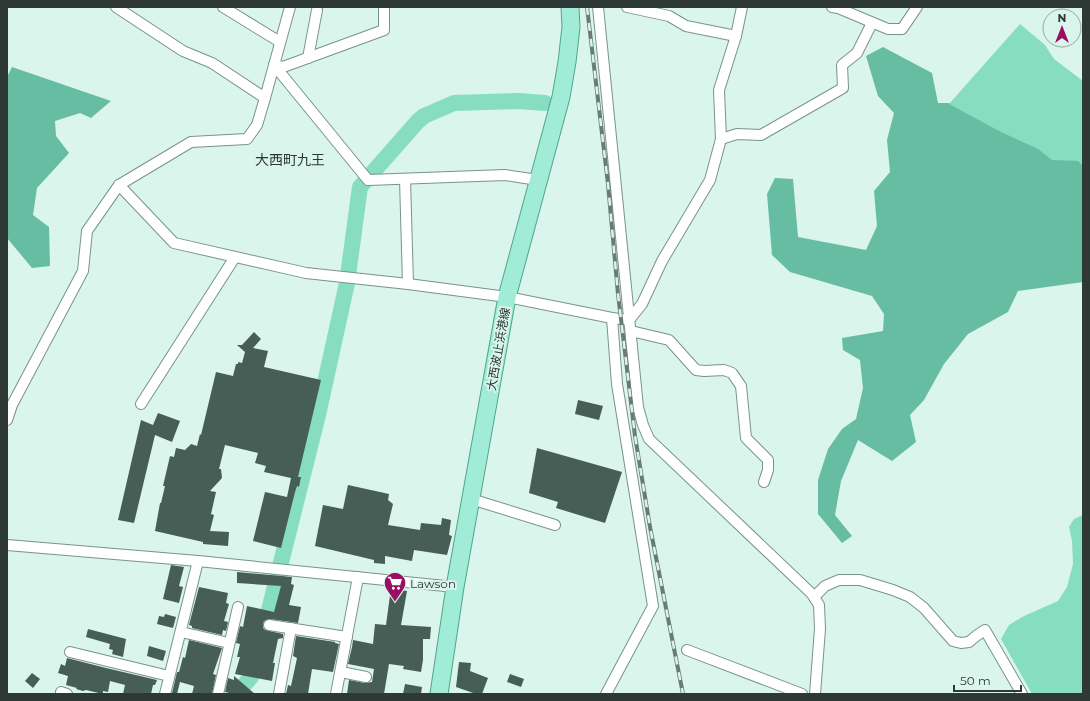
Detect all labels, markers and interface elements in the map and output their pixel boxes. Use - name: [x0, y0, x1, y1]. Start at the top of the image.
- north arrow: [1042, 8, 1082, 48]
- text: N: [1058, 11, 1066, 25]
- district label: 大西町九王: [255, 151, 325, 169]
- street label: 大西波止浜港線: [483, 306, 513, 392]
- supermarket icon: Lawson: [382, 570, 408, 603]
- place label: Lawson: [410, 576, 456, 591]
- scale bar: [954, 667, 1021, 693]
- text: 50 m: [960, 673, 991, 688]

